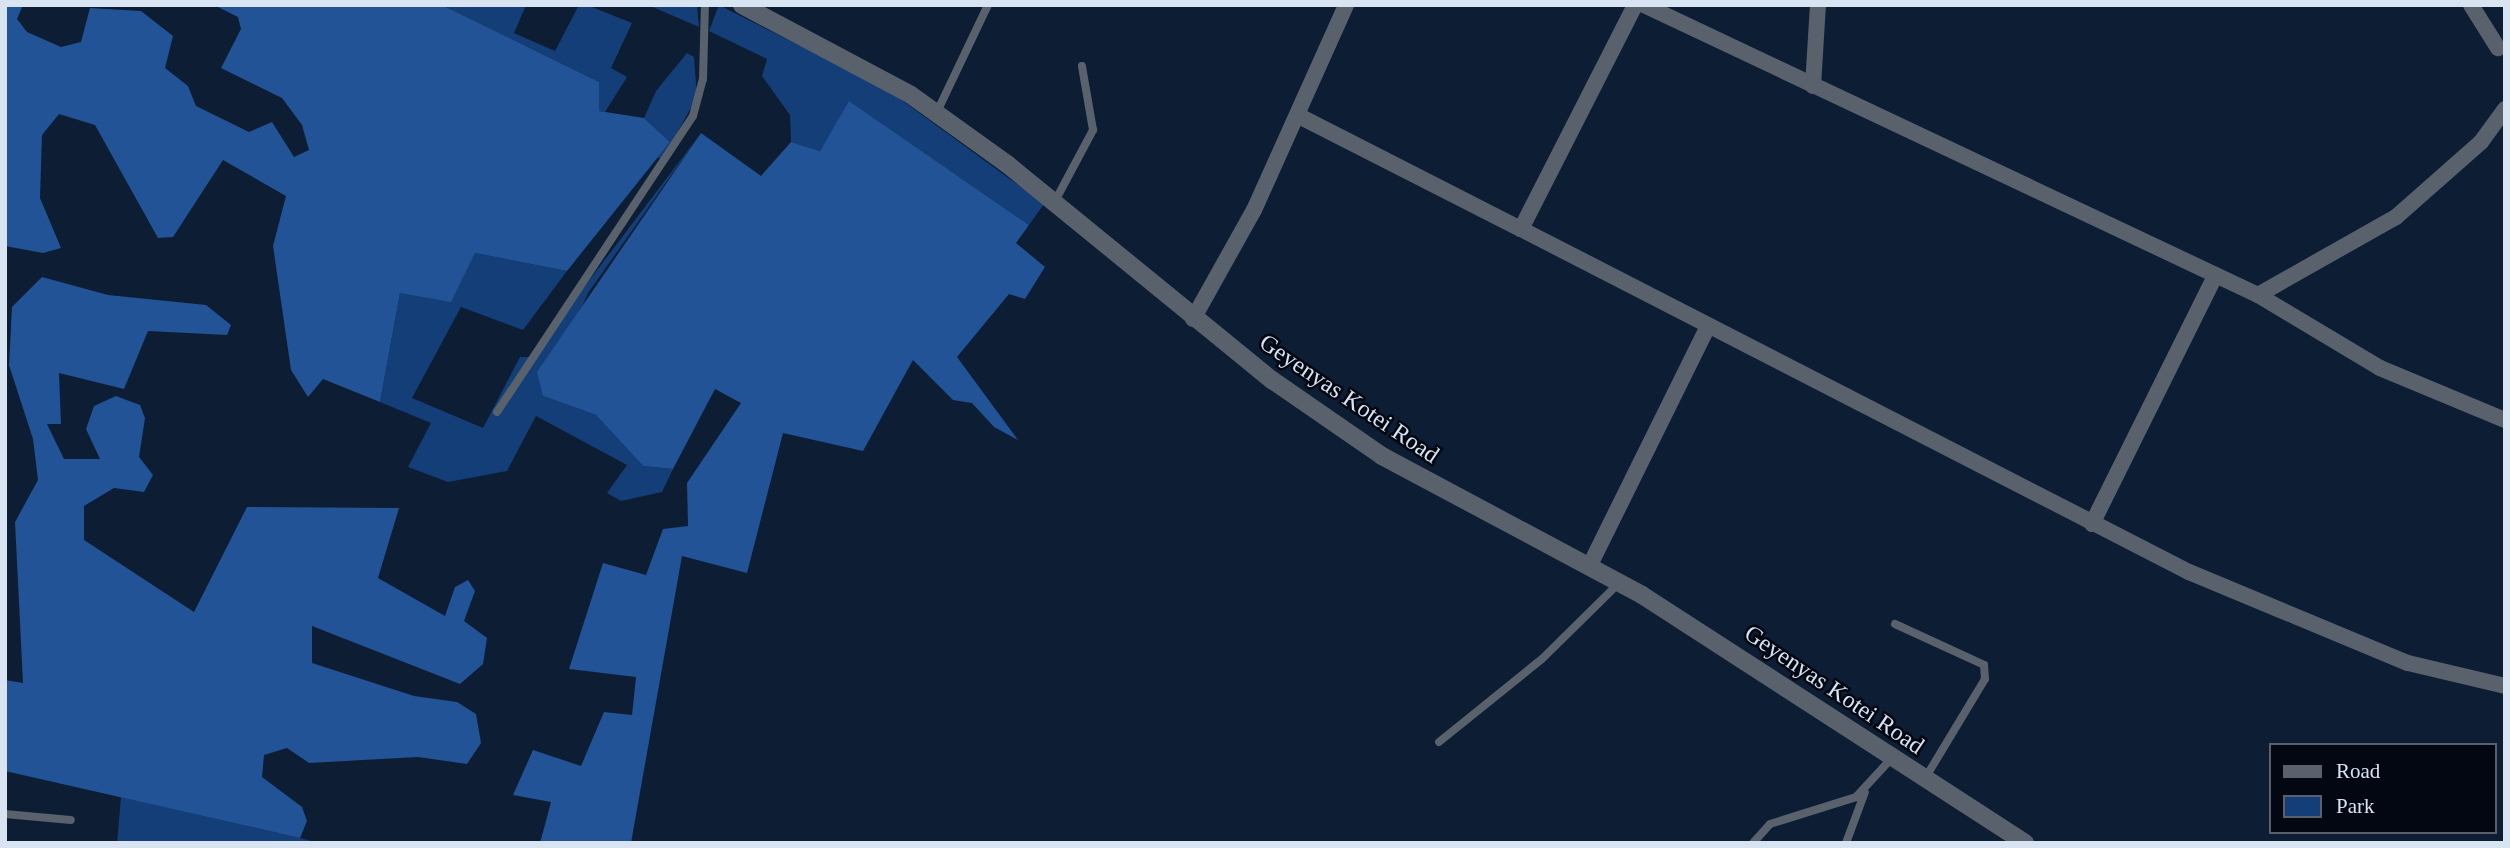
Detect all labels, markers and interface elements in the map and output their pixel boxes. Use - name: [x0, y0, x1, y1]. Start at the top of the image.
- street label: Geyenyas Kotei Road: [1254, 328, 1444, 470]
- street label: Geyenyas Kotei Road: [1739, 619, 1929, 761]
- legend: [2268, 743, 2496, 834]
- text: Road: [2336, 759, 2380, 783]
- text: Park: [2336, 794, 2375, 818]

